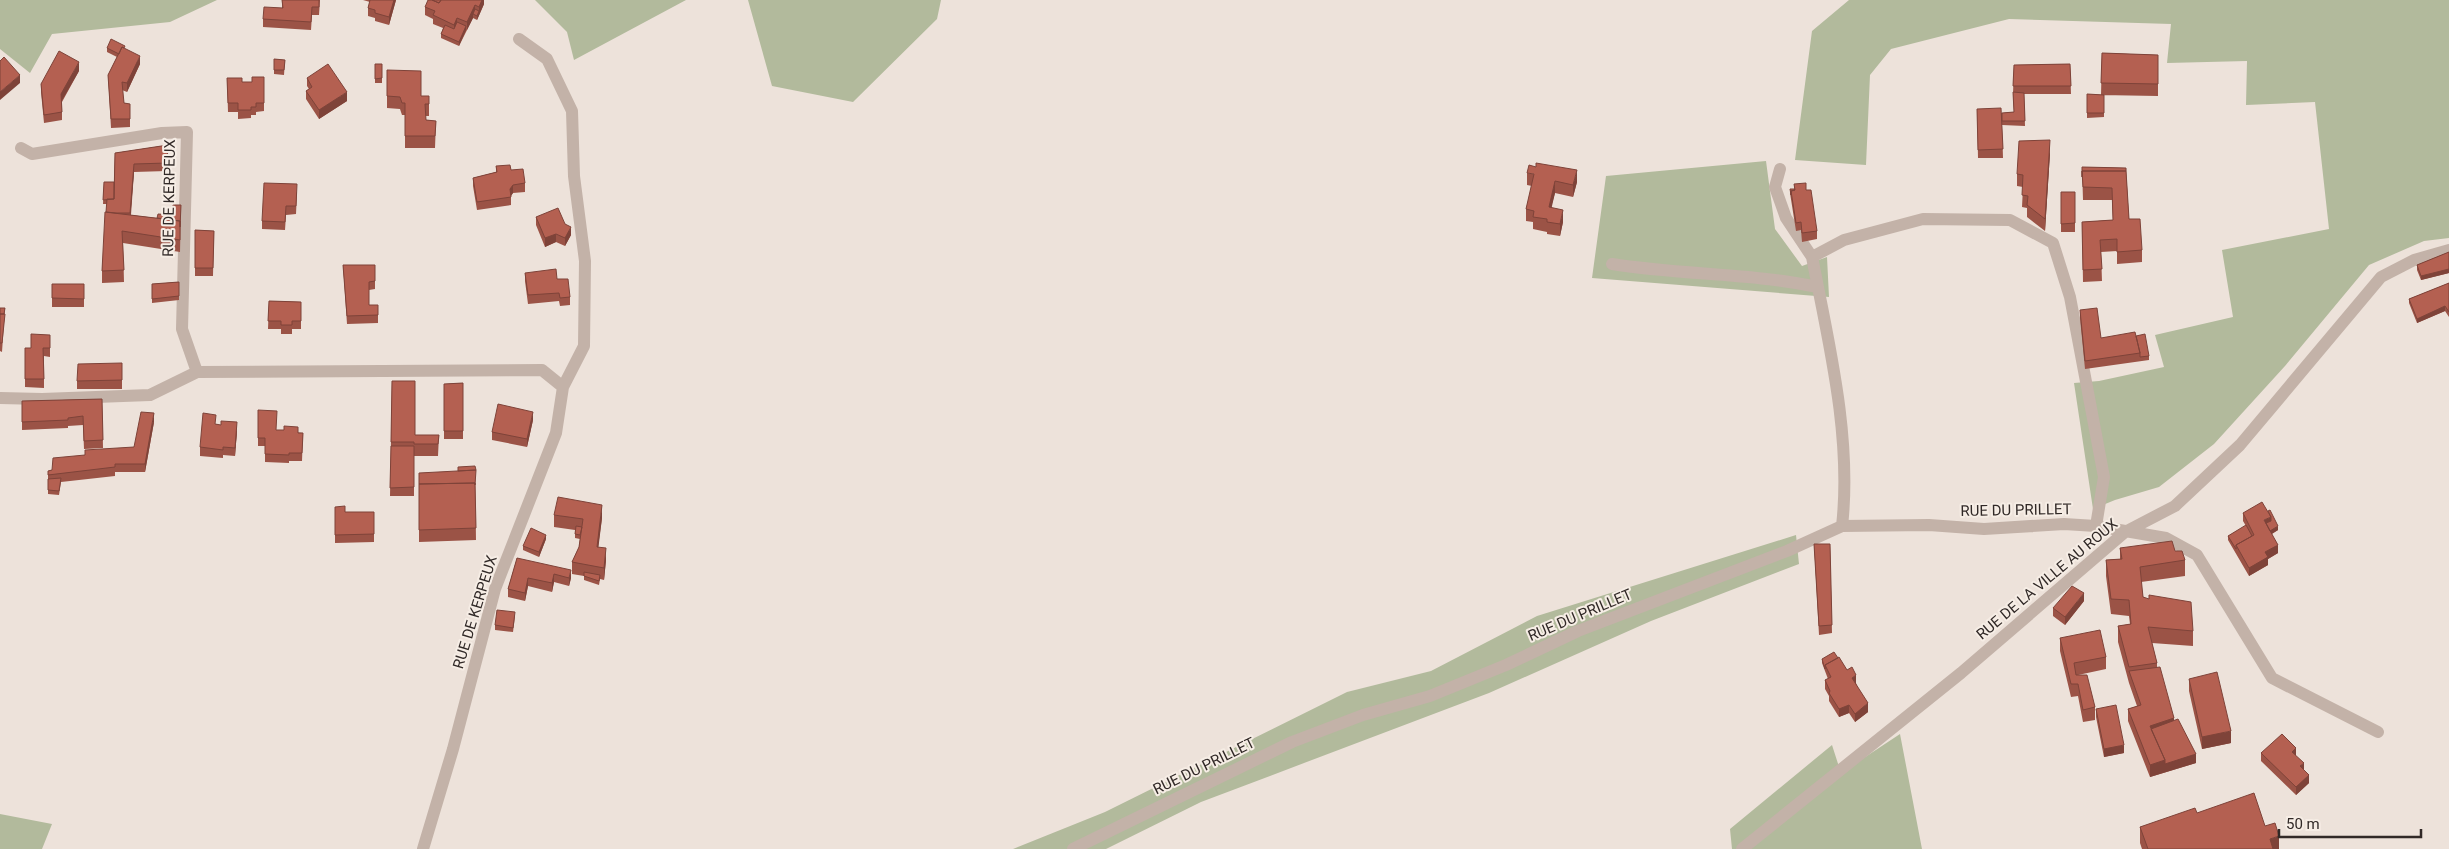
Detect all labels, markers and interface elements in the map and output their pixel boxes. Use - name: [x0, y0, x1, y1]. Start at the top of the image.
- street label: RUE DE KERPEUX: [159, 138, 179, 257]
- street label: RUE DU PRILLET: [1960, 500, 2072, 520]
- street label: RUE DE LA VILLE AU ROUX: [1973, 514, 2122, 643]
- street label: RUE DE KERPEUX: [449, 553, 501, 671]
- street label: RUE DU PRILLET: [1525, 585, 1635, 645]
- street label: RUE DU PRILLET: [1150, 734, 1258, 798]
- scale bar: [2279, 806, 2422, 838]
- text: 50 m: [2286, 815, 2320, 833]

